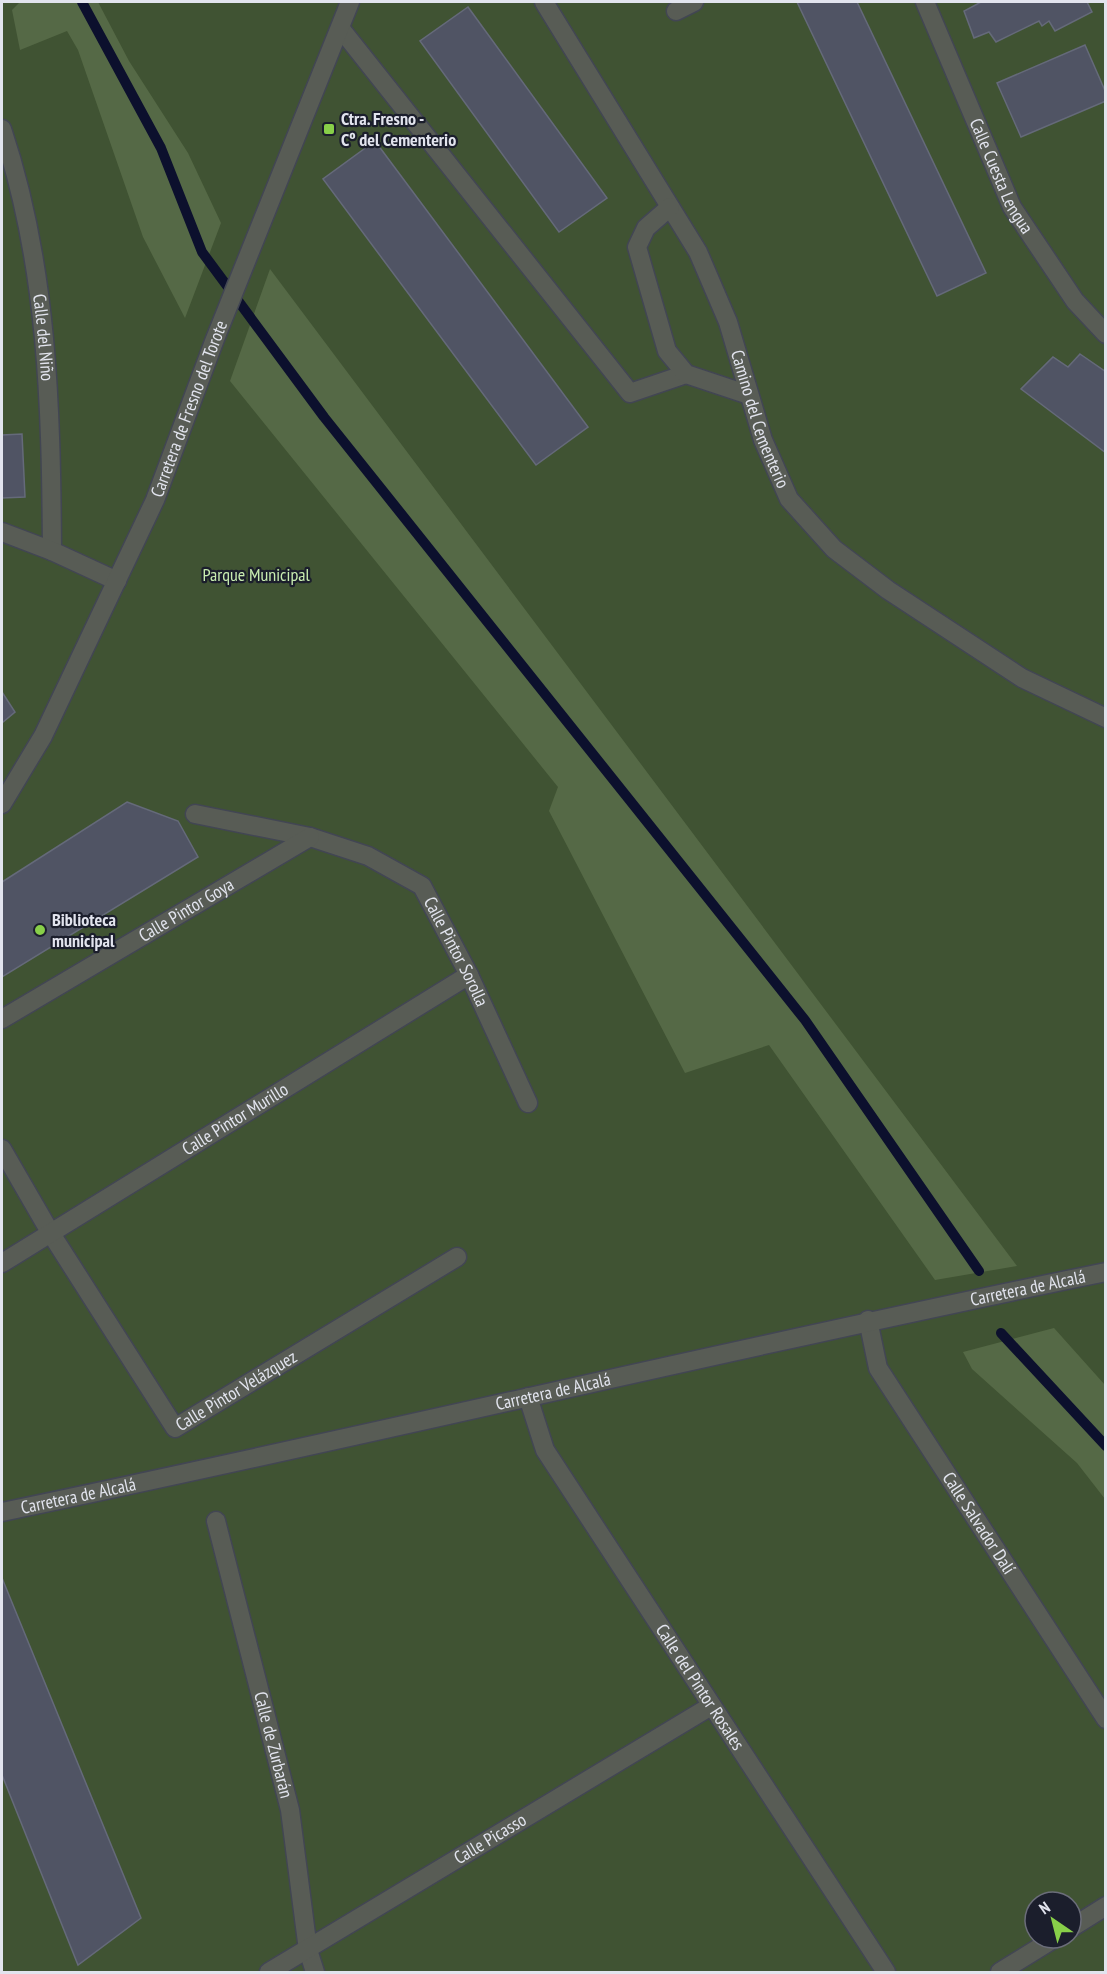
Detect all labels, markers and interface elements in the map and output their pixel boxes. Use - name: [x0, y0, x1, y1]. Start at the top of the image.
- place label: Ctra. Fresno - Cº del Cementerio: [341, 107, 456, 151]
- street label: Calle Cuesta Lengua: [965, 115, 1039, 238]
- marker: Ctra. Fresno - Cº del Cementerio: [322, 122, 336, 136]
- street label: Calle del Niño: [28, 292, 59, 382]
- street label: Carretera de Fresno del Torote: [145, 317, 232, 500]
- street label: Camino del Cementerio: [726, 347, 795, 492]
- park label: Parque Municipal: [202, 563, 310, 586]
- street label: Calle Pintor Goya: [134, 873, 238, 947]
- street label: Calle Pintor Sorolla: [419, 893, 494, 1010]
- place label: Biblioteca municipal: [52, 908, 116, 952]
- marker: Biblioteca municipal: [33, 923, 47, 937]
- street label: Calle Pintor Murillo: [178, 1077, 292, 1160]
- street label: Carretera de Alcalá: [968, 1264, 1087, 1311]
- street label: Calle Pintor Velázquez: [171, 1345, 301, 1436]
- street label: Carretera de Alcalá: [493, 1367, 613, 1415]
- street label: Calle Salvador Dalí: [938, 1467, 1021, 1578]
- street label: Carretera de Alcalá: [19, 1472, 138, 1519]
- street label: Calle del Pintor Rosales: [651, 1619, 750, 1754]
- street label: Calle de Zurbarán: [249, 1689, 298, 1800]
- street label: Calle Picasso: [449, 1808, 530, 1869]
- north arrow: [1023, 1890, 1083, 1950]
- text: N: [1035, 1897, 1054, 1918]

